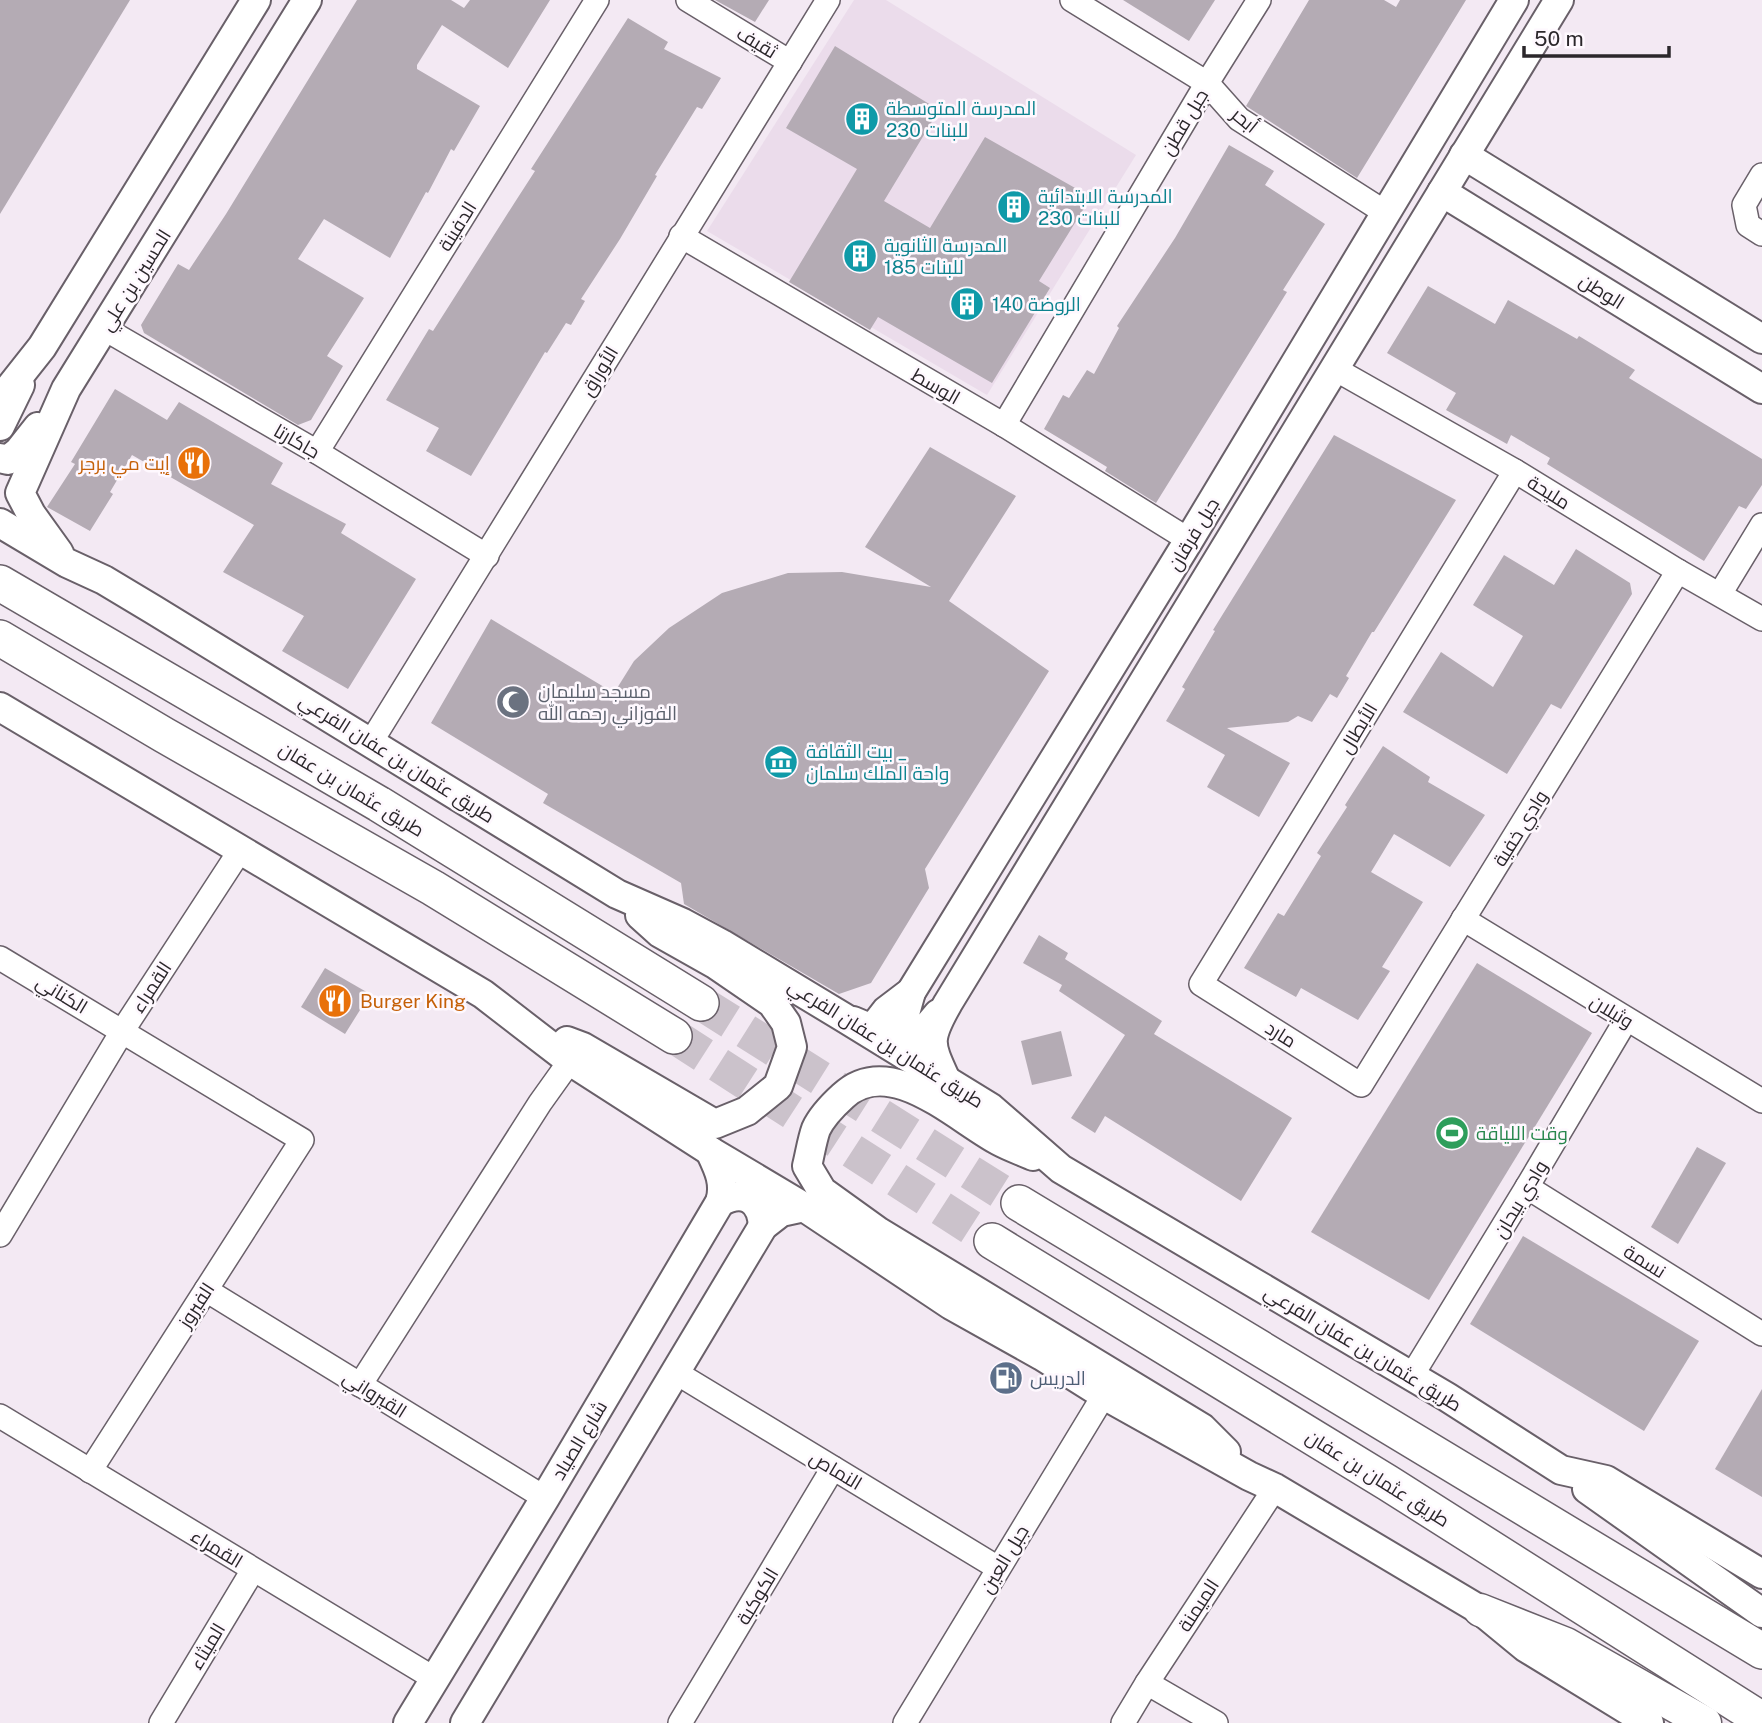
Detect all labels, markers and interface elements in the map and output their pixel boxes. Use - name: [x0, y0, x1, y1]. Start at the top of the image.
- scale bar: [1524, 14, 1669, 58]
- street label: ثقيف: [733, 22, 781, 62]
- text: 50 m: [1534, 26, 1584, 51]
- street label: جبل قطن: [1156, 85, 1213, 160]
- place label: المدرسة المتوسطة 230 للبنات: [886, 97, 1036, 141]
- building icon: المدرسة المتوسطة 230 للبنات: [843, 100, 881, 138]
- street label: أبحر: [1226, 102, 1263, 138]
- place label: المدرسة الابتدائية 230 للبنات: [1038, 185, 1173, 229]
- building icon: المدرسة الابتدائية 230 للبنات: [995, 188, 1033, 226]
- street label: الدفينة: [433, 197, 481, 255]
- street label: الحسين بن علي: [95, 225, 178, 337]
- place label: المدرسة الثانوية 185 للبنات: [884, 234, 1007, 278]
- building icon: المدرسة الثانوية 185 للبنات: [841, 237, 879, 275]
- street label: الوطن: [1575, 269, 1628, 314]
- building icon: الروضة 140: [948, 285, 986, 323]
- place label: الروضة 140: [992, 293, 1081, 316]
- street label: الأوراق: [576, 342, 624, 401]
- street label: الوسط: [907, 363, 964, 409]
- street label: جاكارتا: [270, 419, 324, 464]
- restaurant icon: إيت مي برجر: [175, 444, 213, 482]
- place label: إيت مي برجر: [78, 452, 170, 478]
- street label: مليحة: [1524, 470, 1574, 514]
- street label: جبل فرقان: [1163, 494, 1224, 575]
- place label: مسجد سليمان الفوزاني رحمه الله: [538, 680, 677, 728]
- mosque icon: مسجد سليمان الفوزاني رحمه الله: [494, 683, 532, 721]
- street label: طريق عثمان بن عفان الفرعي: [295, 688, 499, 828]
- street label: الأبطال: [1334, 699, 1382, 758]
- street label: طريق عثمان بن عفان: [275, 737, 429, 841]
- place label: بيت الثقافة _ واحة الملك سلمان: [806, 740, 949, 785]
- museum icon: بيت الثقافة _ واحة الملك سلمان: [762, 743, 800, 781]
- street label: وادي خفية: [1488, 786, 1555, 872]
- street label: القمراء: [126, 957, 176, 1017]
- street label: الكناني: [30, 970, 92, 1021]
- street label: طريق عثمان بن عفان الفرعي: [782, 974, 988, 1116]
- restaurant icon: Burger King: [316, 982, 354, 1020]
- place label: Burger King: [360, 990, 466, 1012]
- street label: وثيلان: [1586, 990, 1638, 1033]
- street label: مارد: [1261, 1016, 1300, 1053]
- sports icon: وقت اللياقة: [1433, 1114, 1471, 1152]
- place label: وقت اللياقة: [1476, 1122, 1568, 1145]
- street label: وادي بيحان: [1488, 1156, 1555, 1244]
- street label: نسمة: [1620, 1240, 1670, 1282]
- street label: الفيروز: [173, 1278, 219, 1333]
- street label: طريق عثمان بن عفان الفرعي: [1258, 1280, 1466, 1419]
- fuel station icon: الدريس: [987, 1359, 1025, 1397]
- street label: القيرواني: [337, 1366, 411, 1426]
- place label: الدريس: [1030, 1367, 1086, 1390]
- street label: شارع الصياد: [547, 1396, 614, 1485]
- street label: طريق عثمان بن عفان: [1301, 1425, 1454, 1533]
- street label: النماص: [805, 1446, 866, 1495]
- street label: جبل العين: [975, 1521, 1034, 1597]
- street label: القمراء: [187, 1524, 247, 1573]
- street label: الكوكبة: [732, 1564, 783, 1629]
- street label: الميمنة: [1173, 1575, 1223, 1635]
- street label: الميثاء: [185, 1619, 229, 1673]

